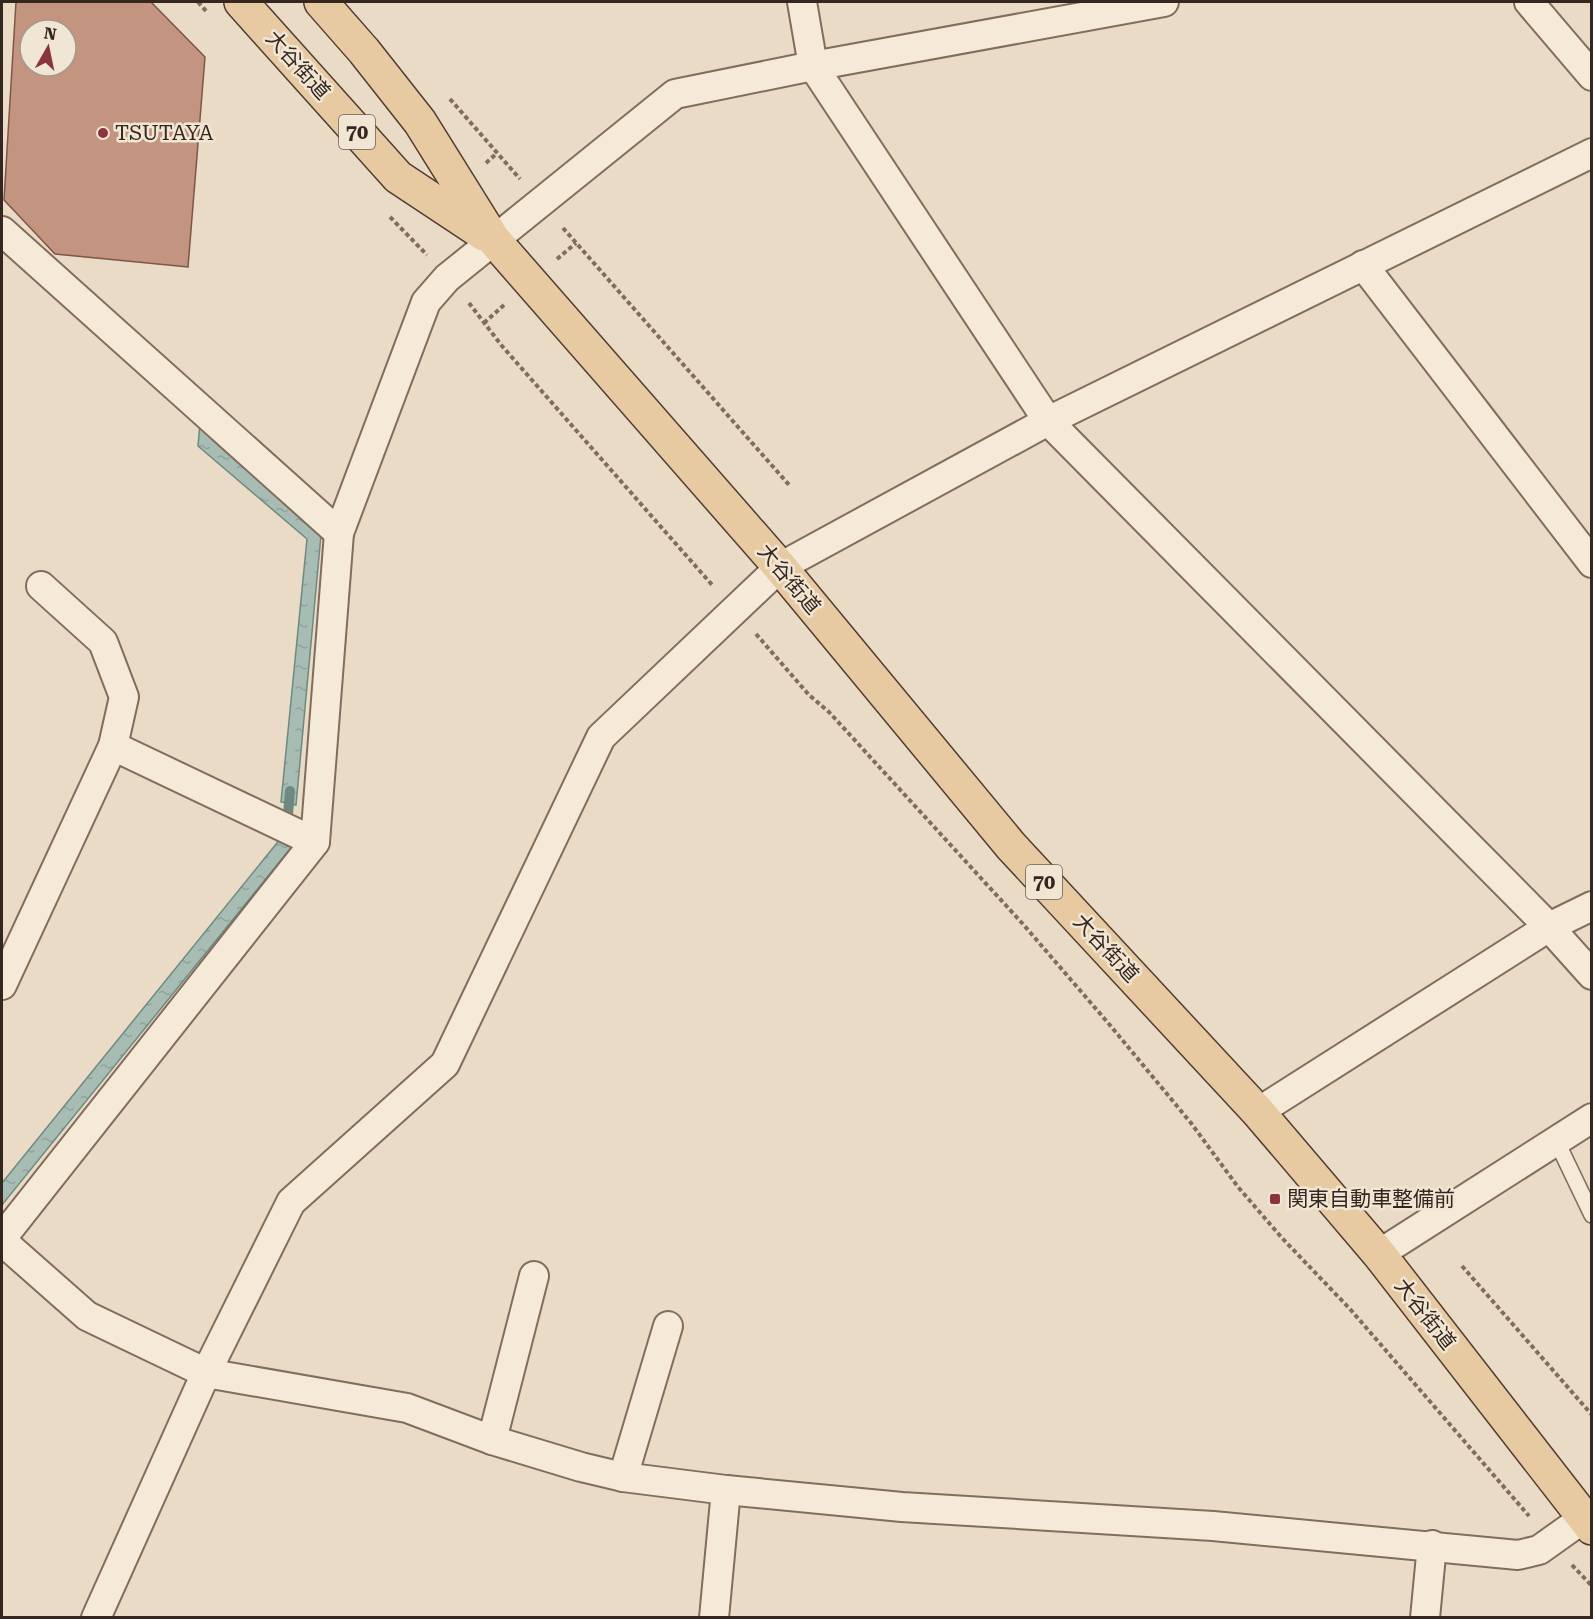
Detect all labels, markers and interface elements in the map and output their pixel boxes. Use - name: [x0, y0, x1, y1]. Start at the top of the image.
- north arrow: [18, 18, 78, 78]
- text: N: [43, 23, 58, 44]
- street label: 大谷街道: [261, 26, 335, 104]
- road number: 70: [339, 115, 375, 149]
- place label: TSUTAYA: [115, 121, 214, 145]
- marker: TSUTAYA: [96, 126, 110, 140]
- street label: 大谷街道: [753, 539, 825, 619]
- road number: 70: [1026, 865, 1062, 899]
- street label: 大谷街道: [1069, 909, 1143, 987]
- place label: 関東自動車整備前: [1287, 1187, 1455, 1211]
- marker: 関東自動車整備前: [1268, 1192, 1282, 1206]
- street label: 大谷街道: [1390, 1274, 1460, 1354]

